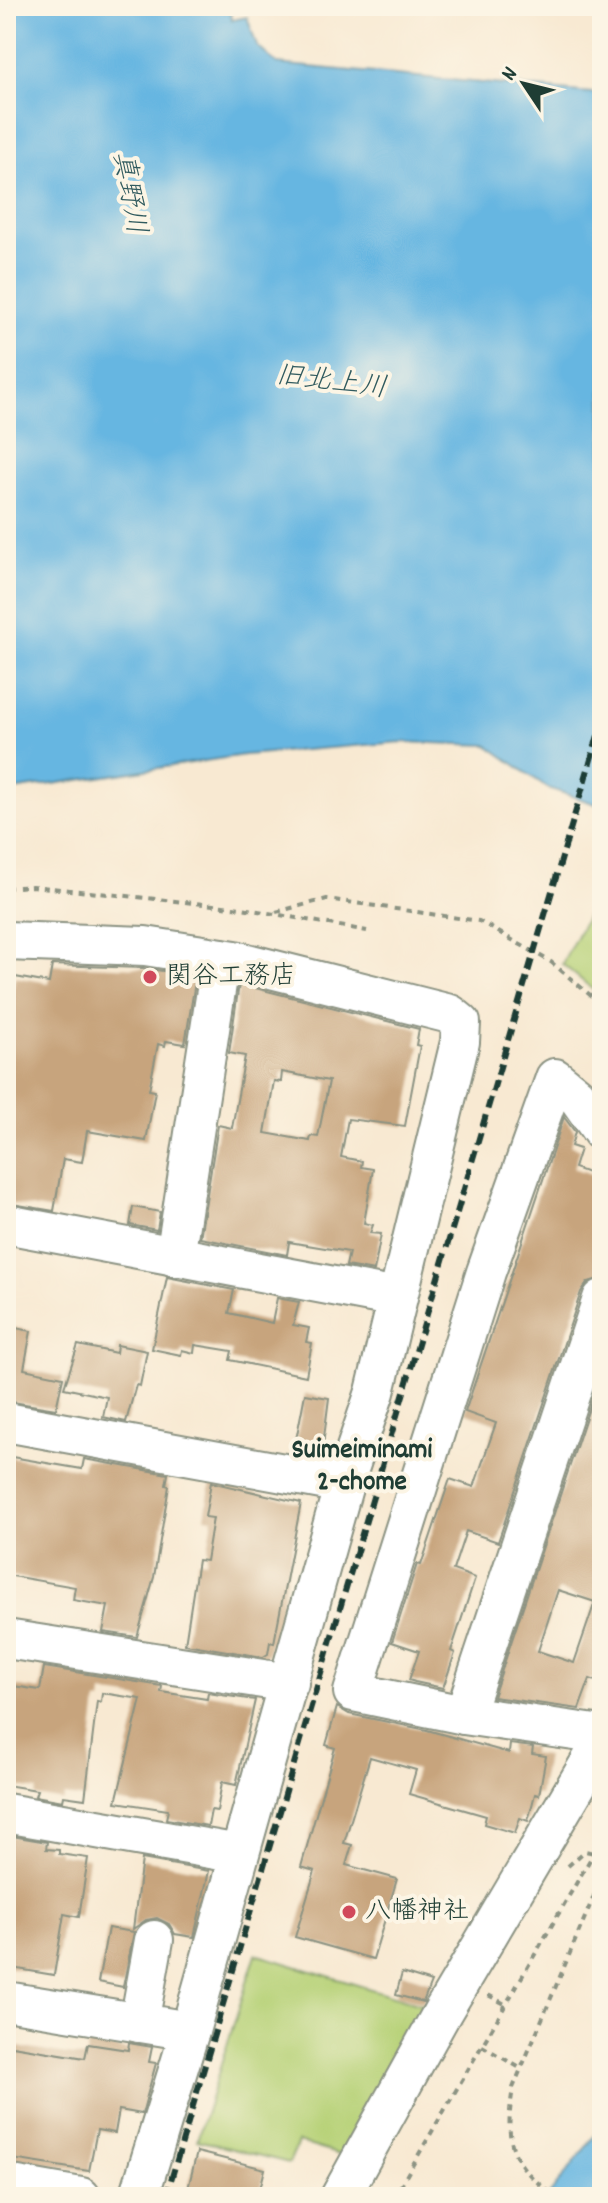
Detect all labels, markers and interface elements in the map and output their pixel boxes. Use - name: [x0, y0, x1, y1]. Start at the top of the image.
- north arrow: [484, 44, 564, 124]
- text: N: [495, 61, 526, 88]
- water label: 真野川: [100, 148, 154, 238]
- water label: 旧北上川: [273, 357, 389, 411]
- place label: 関谷工務店: [166, 959, 296, 996]
- marker: 関谷工務店: [141, 968, 159, 986]
- district label: Suimeiminami 2-chome: [291, 1432, 433, 1504]
- place label: 八幡神社: [365, 1894, 469, 1931]
- marker: 八幡神社: [340, 1903, 358, 1921]

